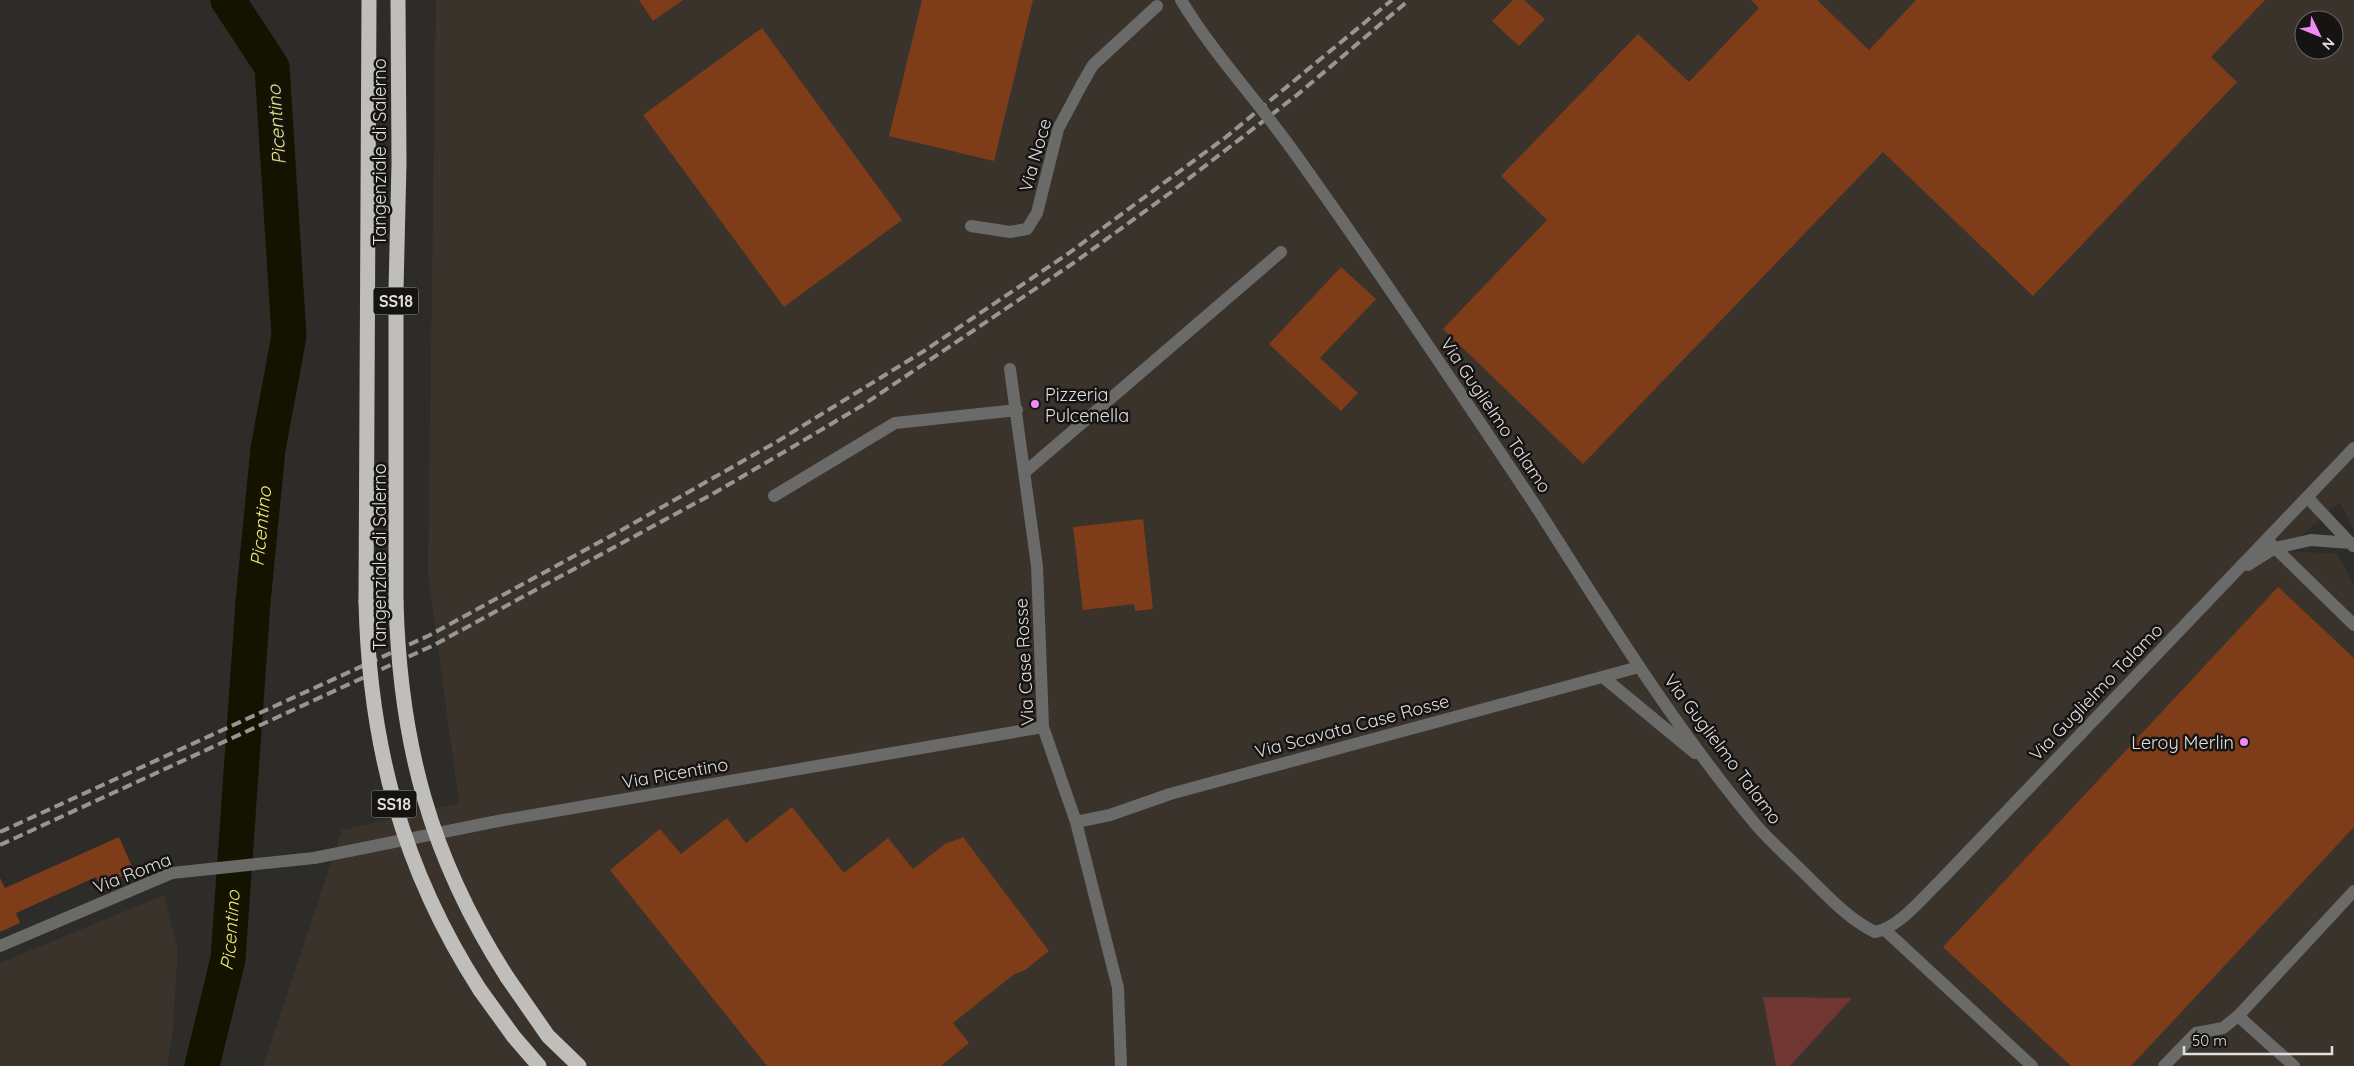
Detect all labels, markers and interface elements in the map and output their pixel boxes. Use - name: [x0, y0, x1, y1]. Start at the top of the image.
- north arrow: [2294, 10, 2344, 60]
- text: N: [2318, 34, 2339, 54]
- street label: Tangenziale di Salerno: [368, 58, 391, 246]
- water label: Picentino: [261, 83, 291, 166]
- street label: Via Noce: [1014, 116, 1056, 194]
- road number: SS18: [374, 288, 418, 314]
- street label: Via Guglielmo Talamo: [1436, 333, 1556, 497]
- place label: Pizzeria Pulcenella: [1045, 383, 1129, 427]
- marker: Pizzeria Pulcenella: [1029, 398, 1041, 410]
- street label: Tangenziale di Salerno: [368, 463, 391, 651]
- water label: Picentino: [245, 484, 276, 567]
- street label: Via Case Rosse: [1009, 598, 1039, 726]
- street label: Via Guglielmo Talamo: [2024, 618, 2168, 766]
- street label: Via Guglielmo Talamo: [1659, 669, 1787, 829]
- street label: Via Scavata Case Rosse: [1252, 689, 1452, 763]
- place label: Leroy Merlin: [2131, 731, 2234, 754]
- marker: Leroy Merlin: [2238, 736, 2250, 748]
- street label: Via Picentino: [620, 752, 730, 794]
- road number: SS18: [372, 791, 416, 818]
- street label: Via Roma: [90, 848, 174, 898]
- water label: Picentino: [214, 888, 245, 973]
- scale bar: [2184, 1024, 2332, 1056]
- text: 50 m: [2192, 1031, 2227, 1050]

